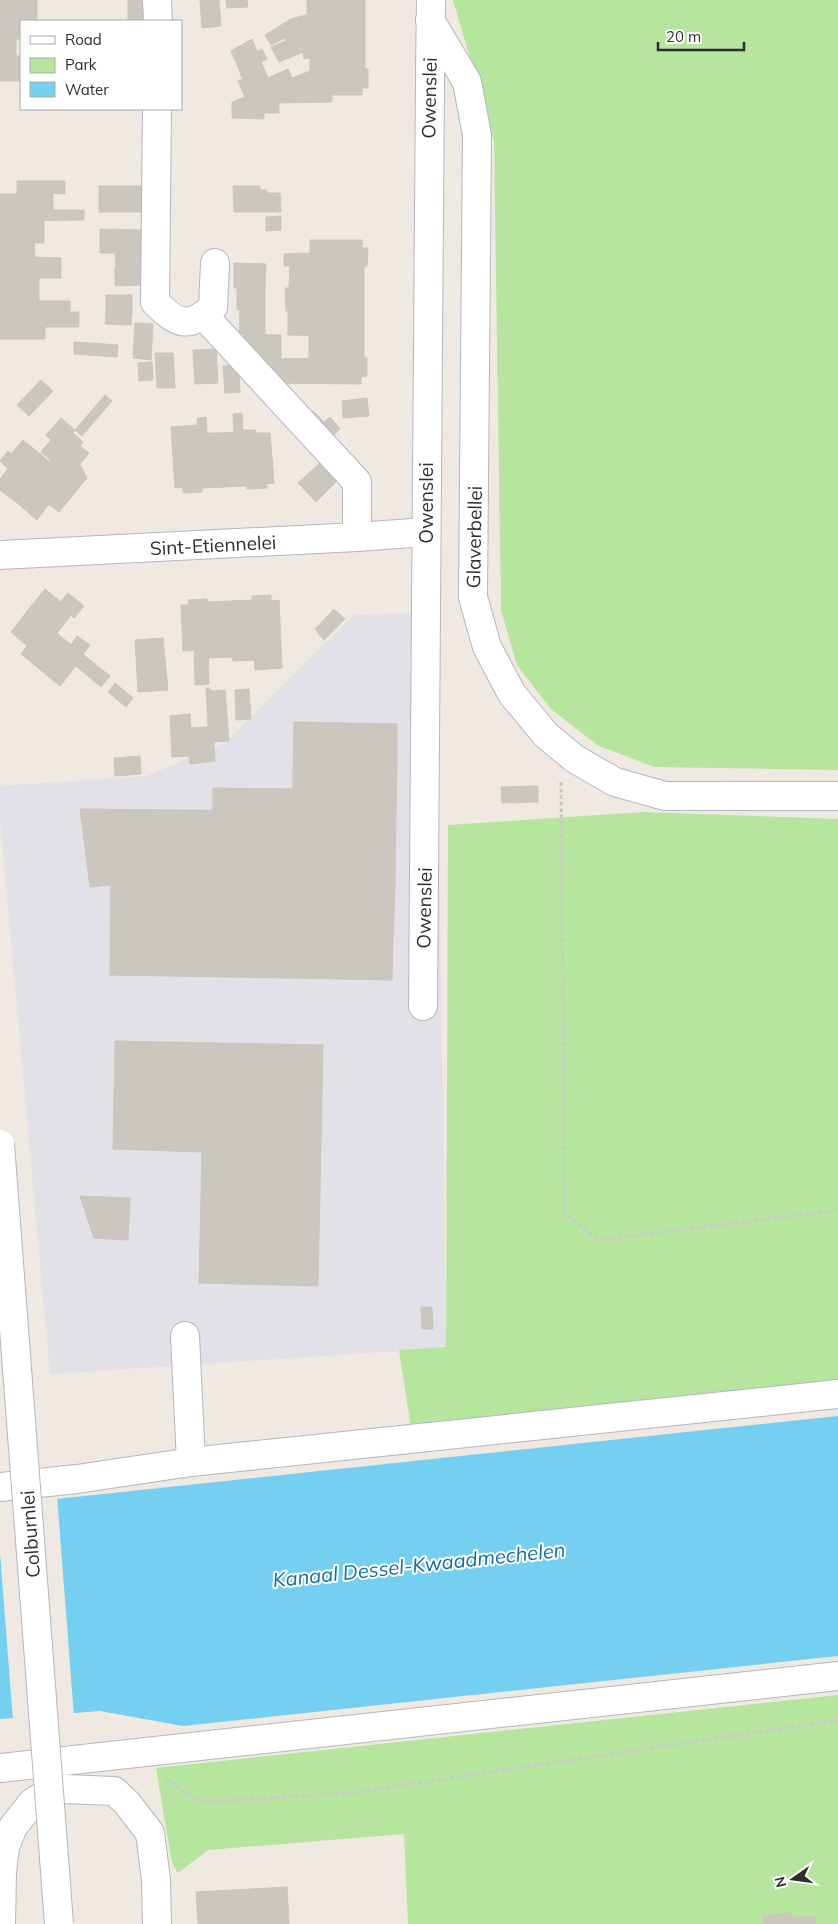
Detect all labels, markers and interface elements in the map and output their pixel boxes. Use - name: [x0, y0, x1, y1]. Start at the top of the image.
- legend: [20, 20, 182, 110]
- scale bar: [658, 20, 744, 52]
- text: 20 m: [666, 27, 701, 46]
- text: Road: [65, 30, 102, 49]
- text: Park: [65, 55, 97, 74]
- street label: Owenslei: [416, 57, 442, 139]
- text: Water: [65, 80, 109, 99]
- street label: Owenslei: [414, 462, 438, 544]
- street label: Glaverbellei: [461, 486, 487, 588]
- street label: Sint-Etiennelei: [149, 530, 277, 560]
- street label: Owenslei: [411, 867, 437, 949]
- street label: Colburnlei: [15, 1490, 45, 1578]
- water label: Kanaal Dessel-Kwaadmechelen: [272, 1537, 566, 1592]
- north arrow: [768, 1854, 818, 1904]
- text: N: [770, 1875, 790, 1889]

